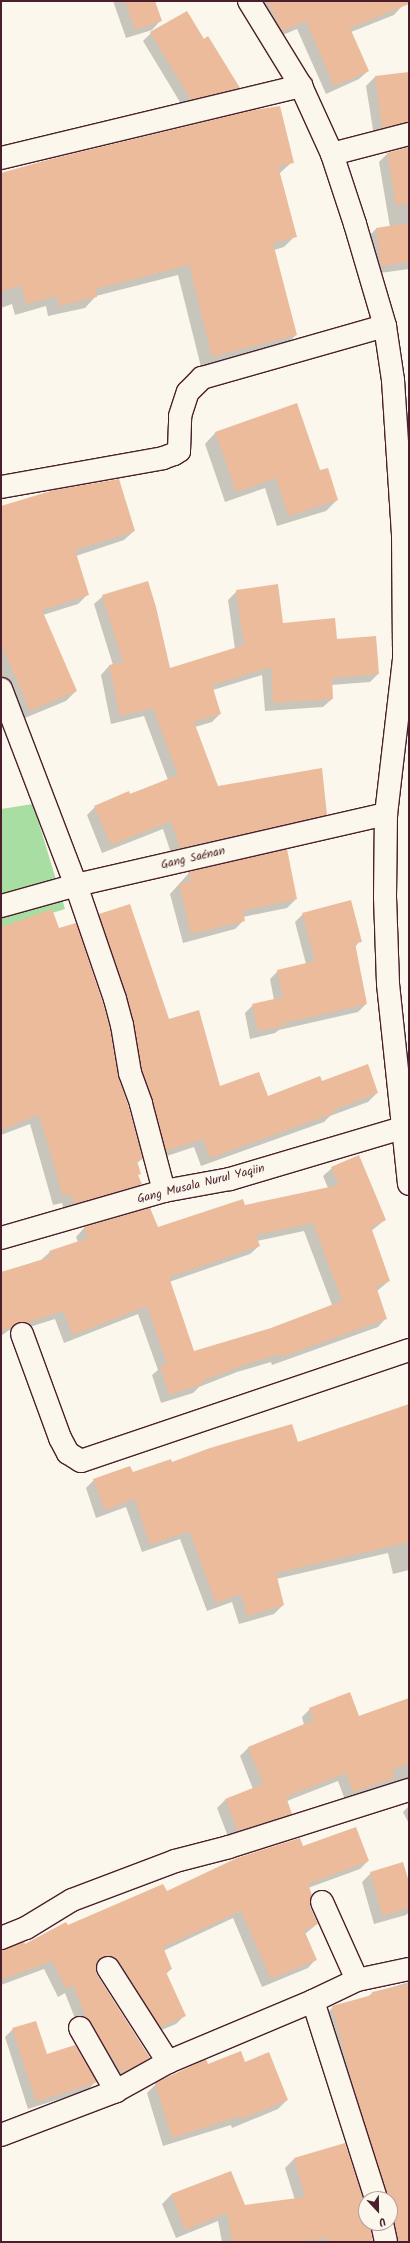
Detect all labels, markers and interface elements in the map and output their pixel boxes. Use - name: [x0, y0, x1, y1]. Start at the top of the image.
- street label: Gang Saénan: [159, 844, 227, 872]
- street label: Gang Musala Nurul Yaqiin: [136, 1161, 266, 1207]
- north arrow: [358, 2191, 398, 2231]
- text: U: [376, 2212, 389, 2231]

